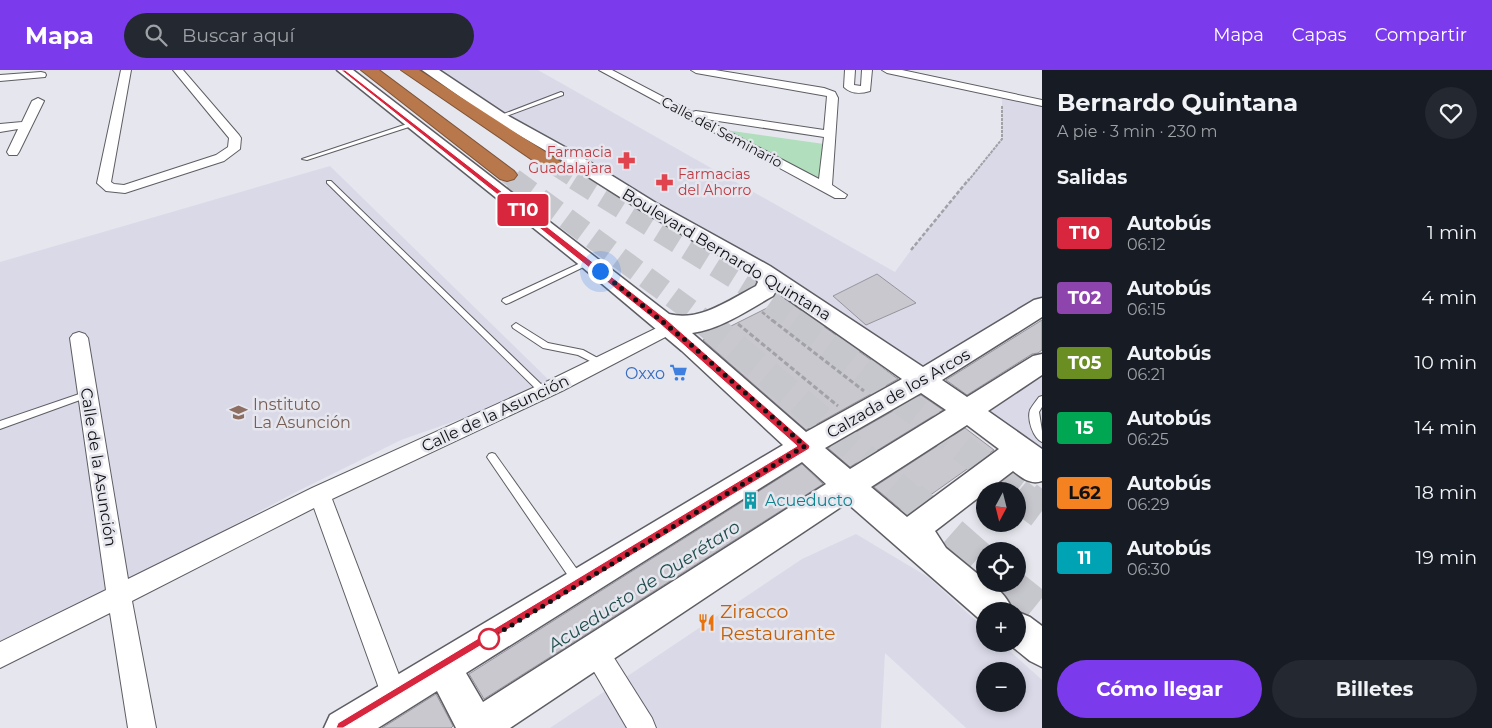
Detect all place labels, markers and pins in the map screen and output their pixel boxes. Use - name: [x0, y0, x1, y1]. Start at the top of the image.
- place label: Farmacia Guadalajara: [528, 143, 612, 177]
- pharmacy icon: Farmacia Guadalajara: [616, 150, 636, 170]
- place label: Farmacias del Ahorro: [678, 165, 752, 199]
- pharmacy icon: Farmacias del Ahorro: [654, 172, 674, 192]
- supermarket icon: Oxxo: [669, 363, 689, 383]
- place label: Oxxo: [625, 364, 665, 383]
- place label: Instituto La Asunción: [253, 395, 351, 432]
- school or university icon: Instituto La Asunción: [229, 403, 249, 423]
- building icon: Acueducto: [741, 490, 761, 510]
- place label: Acueducto: [765, 491, 853, 510]
- place label: Ziracco Restaurante: [720, 600, 836, 645]
- restaurant icon: Ziracco Restaurante: [696, 612, 716, 632]
- unlabelled marker: [478, 628, 500, 650]

